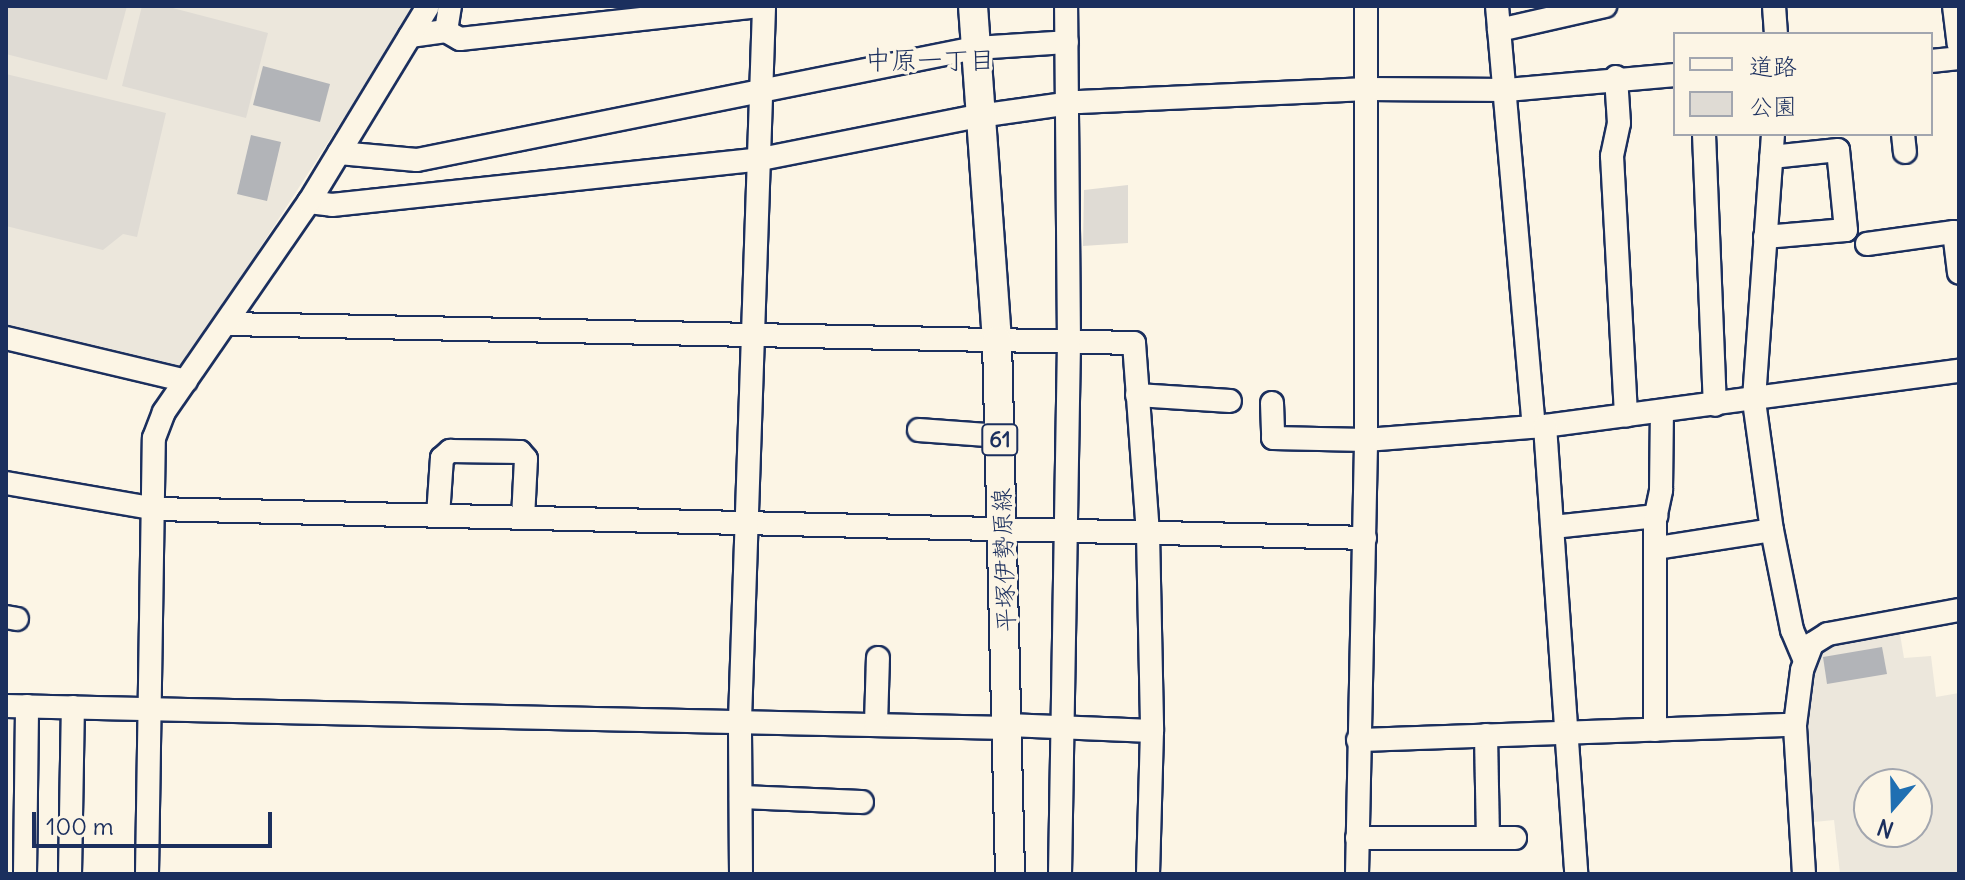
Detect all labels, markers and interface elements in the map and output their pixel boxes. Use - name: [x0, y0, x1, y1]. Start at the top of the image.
- legend: [1673, 32, 1933, 136]
- district label: 中原一丁目: [865, 44, 995, 76]
- text: 道路: [1749, 51, 1797, 81]
- text: 公園: [1749, 91, 1797, 121]
- road number: 61: [980, 422, 1020, 458]
- street label: 平塚伊勢原線: [987, 488, 1021, 632]
- north arrow: [1853, 768, 1933, 848]
- scale bar: [36, 796, 276, 846]
- text: 100 m: [46, 811, 114, 841]
- text: N: [1874, 813, 1897, 844]

